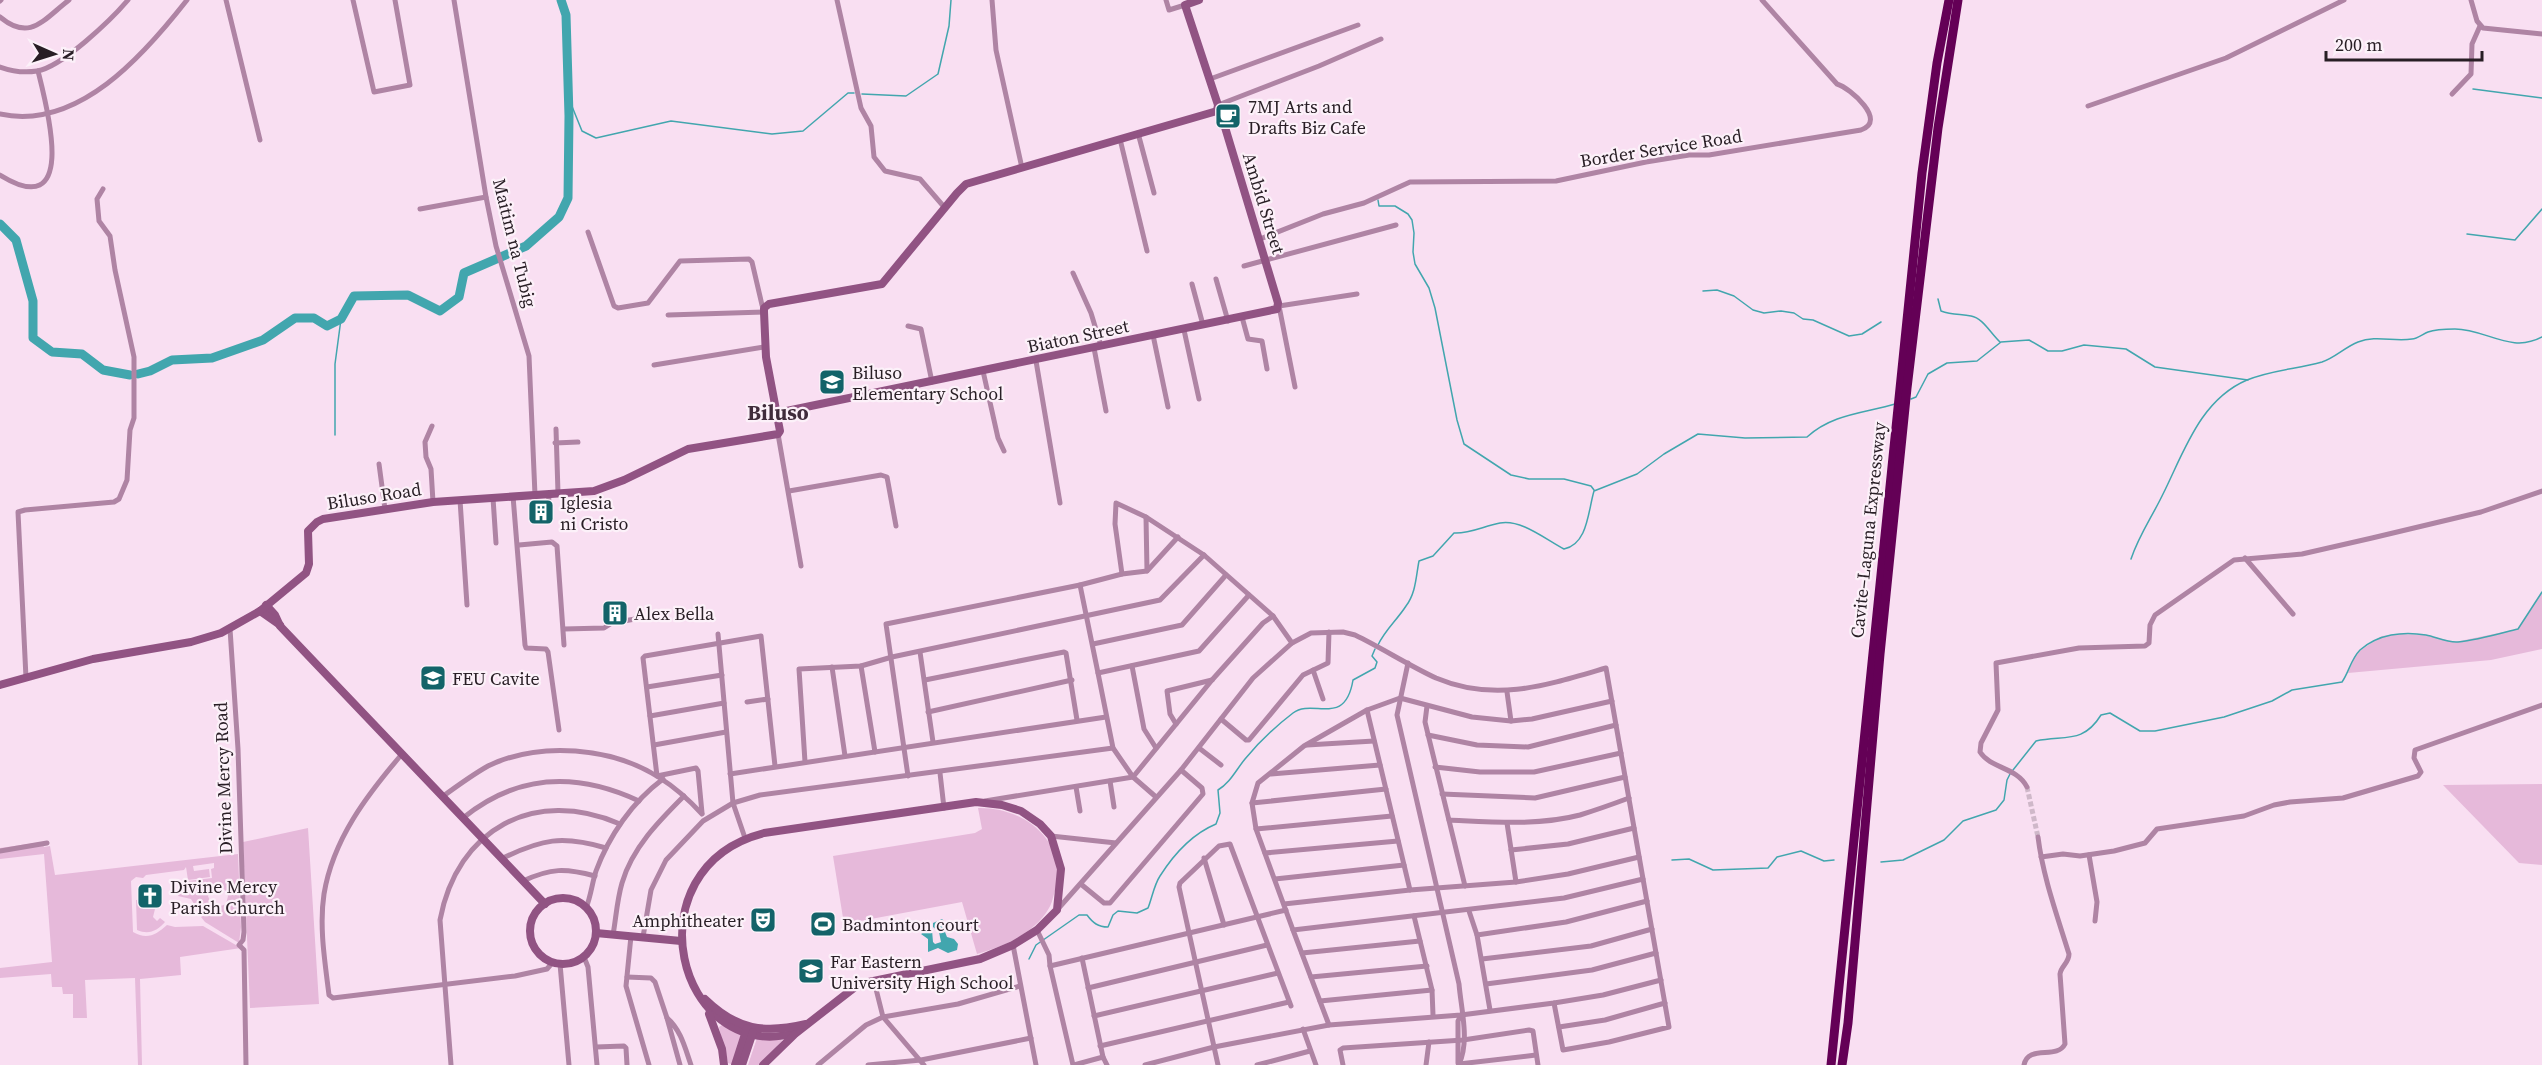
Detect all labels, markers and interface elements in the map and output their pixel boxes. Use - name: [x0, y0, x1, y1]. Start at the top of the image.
- north arrow: [24, 24, 84, 84]
- scale bar: [2326, 24, 2482, 62]
- text: 200 m: [2335, 32, 2382, 57]
- text: N: [58, 48, 80, 62]
- place label: 7MJ Arts and Drafts Biz Cafe: [1248, 94, 1366, 140]
- cafe icon: 7MJ Arts and Drafts Biz Cafe: [1213, 101, 1243, 131]
- street label: Border Service Road: [1578, 123, 1744, 173]
- street label: Ambid Street: [1237, 149, 1291, 257]
- street label: Maitim na Tubig: [487, 176, 543, 310]
- street label: Biaton Street: [1025, 313, 1131, 359]
- place label: Biluso Elementary School: [852, 360, 1003, 406]
- school or university icon: Biluso Elementary School: [817, 367, 847, 397]
- district label: Biluso: [747, 398, 809, 427]
- street label: Cavite–Laguna Expressway: [1844, 420, 1892, 639]
- street label: Biluso Road: [325, 476, 423, 516]
- place label: Iglesia ni Cristo: [560, 490, 628, 536]
- building icon: Iglesia ni Cristo: [526, 497, 556, 527]
- building icon: Alex Bella: [600, 598, 630, 628]
- place label: Alex Bella: [634, 601, 715, 626]
- school or university icon: FEU Cavite: [418, 663, 448, 693]
- place label: FEU Cavite: [452, 666, 540, 691]
- street label: Divine Mercy Road: [208, 702, 238, 854]
- place label: Divine Mercy Parish Church: [170, 874, 285, 920]
- church icon: Divine Mercy Parish Church: [135, 881, 165, 911]
- theatre icon: Amphitheater: [748, 905, 778, 935]
- place label: Amphitheater: [632, 908, 744, 933]
- sports icon: Badminton court: [808, 909, 838, 939]
- place label: Badminton court: [842, 912, 979, 937]
- place label: Far Eastern University High School: [830, 949, 1014, 995]
- school or university icon: Far Eastern University High School: [796, 956, 826, 986]

